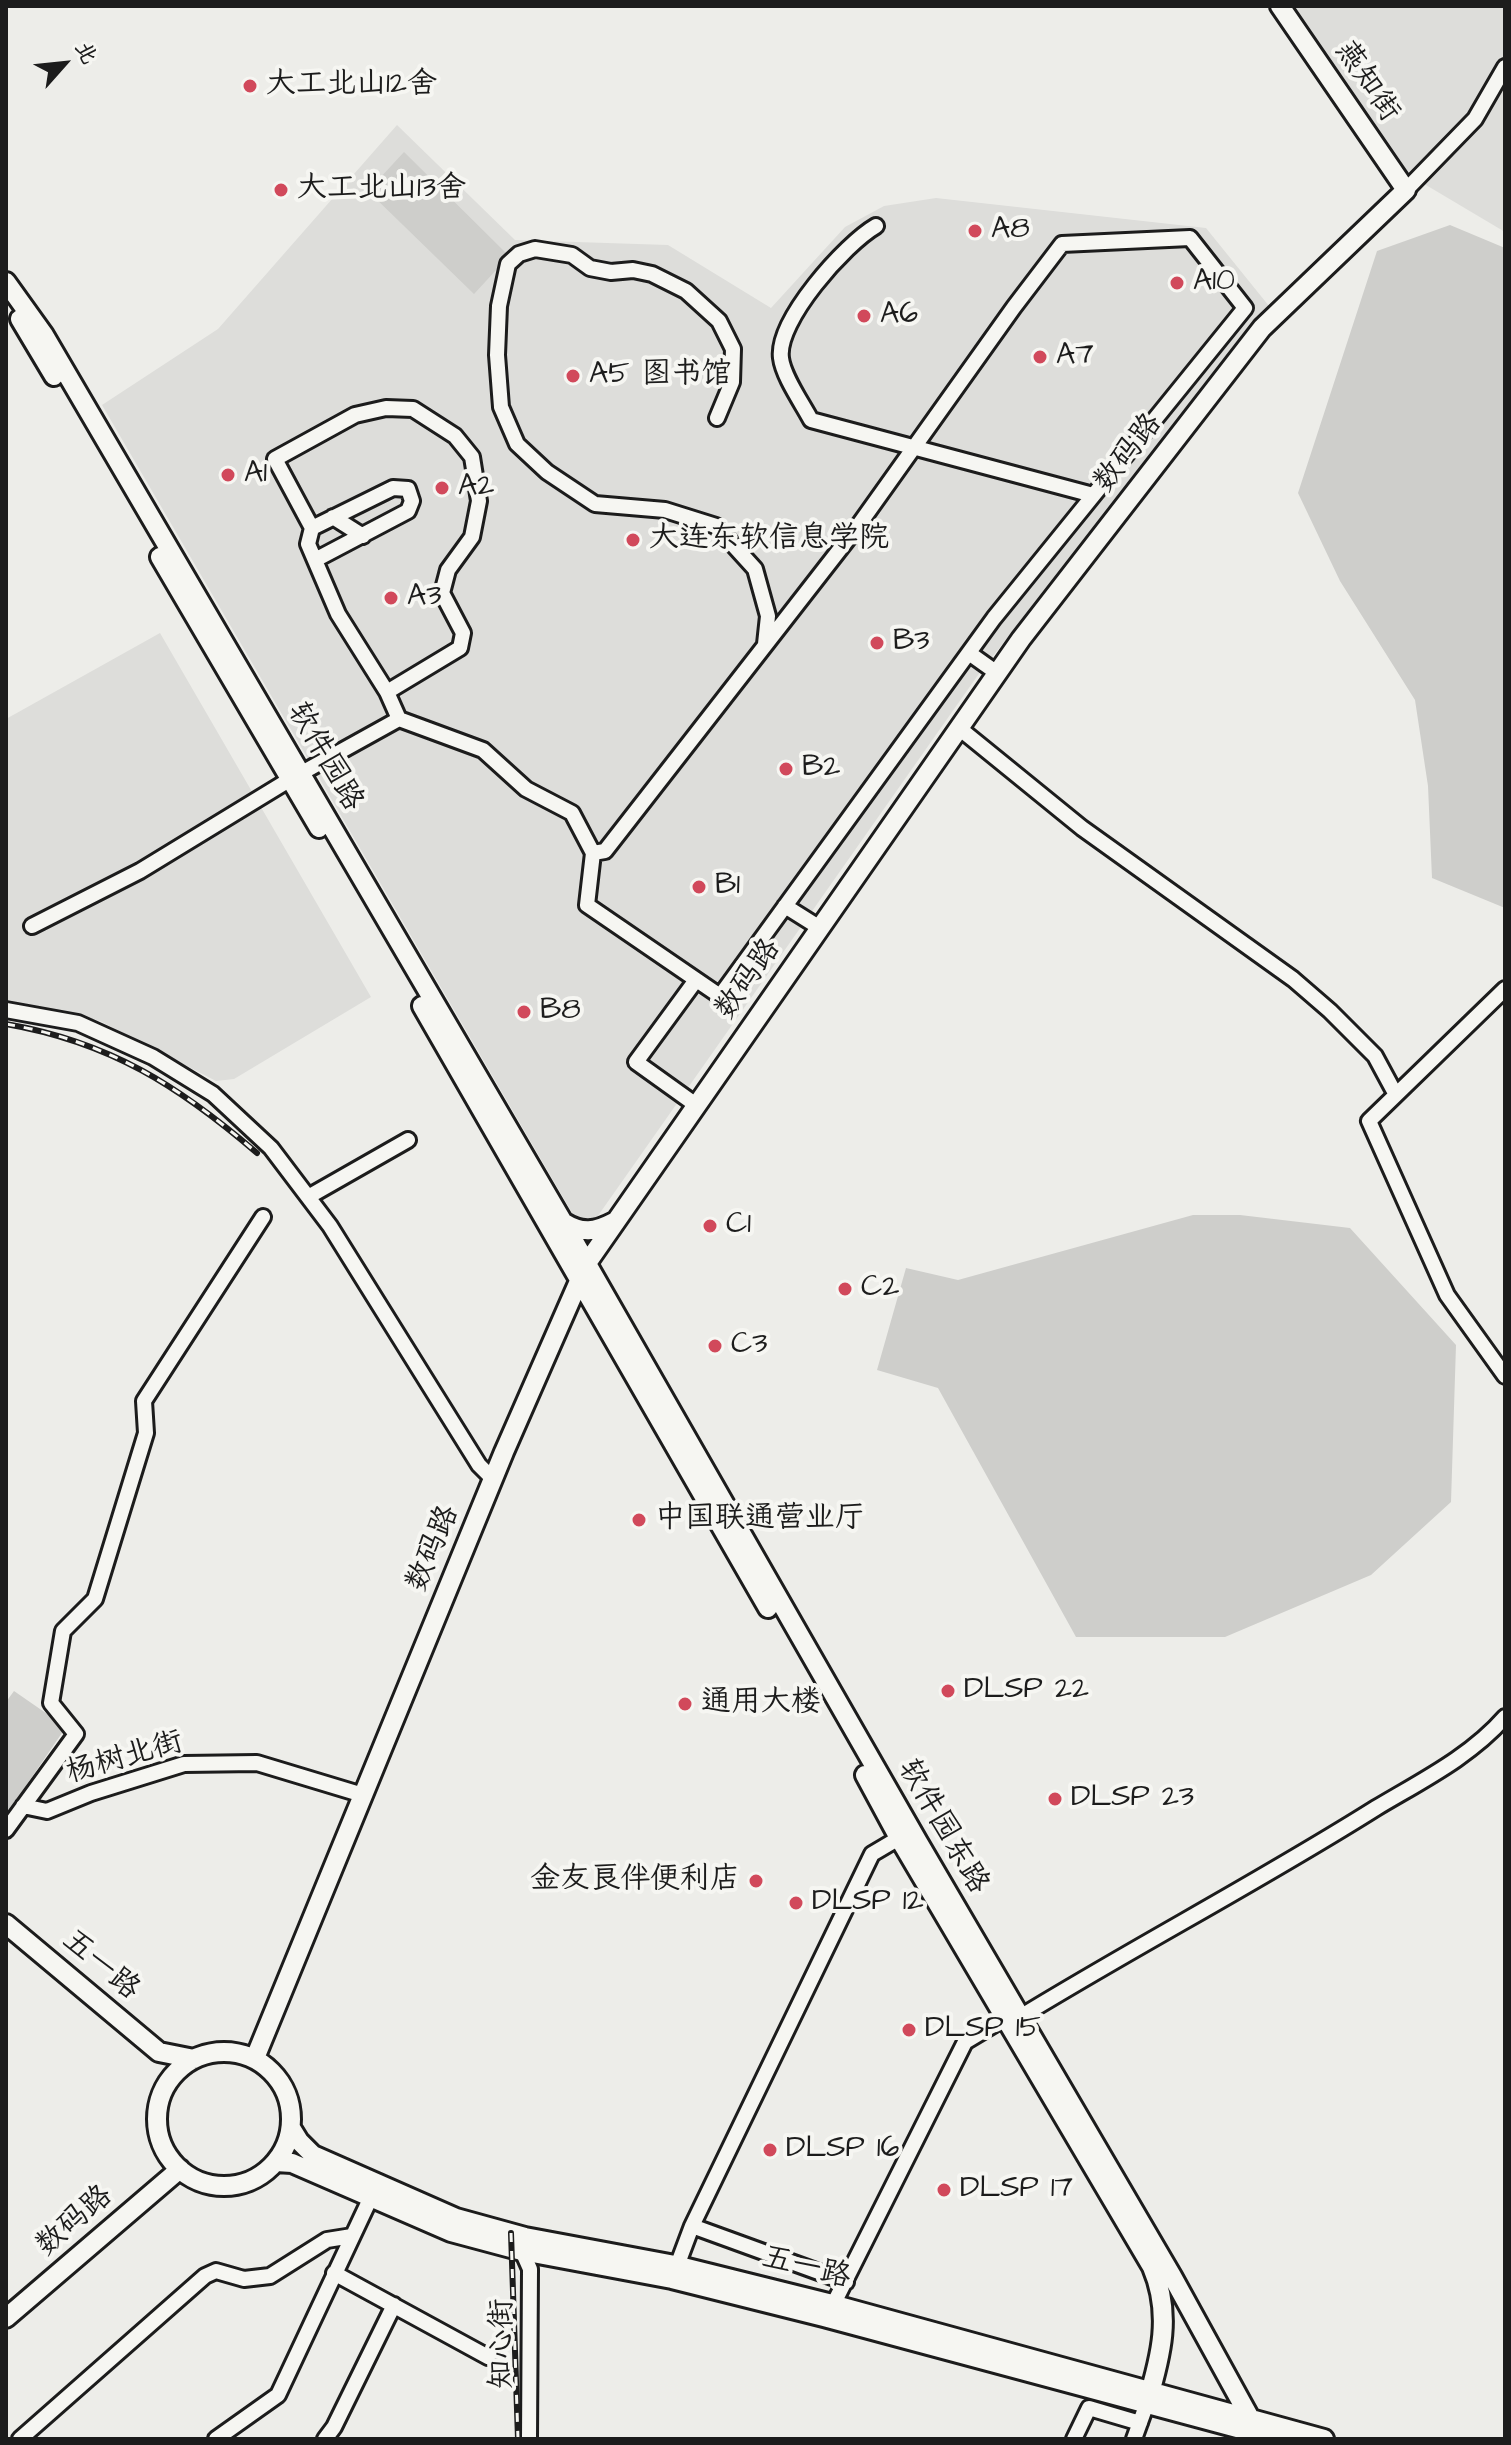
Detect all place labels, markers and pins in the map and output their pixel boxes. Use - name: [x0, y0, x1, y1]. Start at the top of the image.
- place label: 大工北山12舍: [266, 68, 437, 104]
- marker: 大工北山12舍: [241, 77, 259, 95]
- place label: 大工北山13舍: [297, 172, 466, 208]
- marker: 大工北山13舍: [272, 181, 290, 199]
- place label: A8: [991, 213, 1030, 249]
- marker: A8: [966, 222, 984, 240]
- place label: A10: [1193, 265, 1235, 301]
- marker: A10: [1168, 274, 1186, 292]
- place label: A6: [880, 298, 918, 334]
- marker: A6: [855, 307, 873, 325]
- place label: A7: [1056, 339, 1094, 375]
- marker: A7: [1031, 348, 1049, 366]
- place label: A5 图书馆: [589, 358, 731, 394]
- marker: A5 图书馆: [564, 367, 582, 385]
- place label: A1: [244, 457, 267, 493]
- marker: A1: [219, 466, 237, 484]
- place label: A2: [458, 470, 494, 506]
- marker: A2: [433, 479, 451, 497]
- place label: 大连东软信息学院: [649, 522, 889, 558]
- marker: 大连东软信息学院: [624, 531, 642, 549]
- place label: A3: [407, 580, 441, 616]
- marker: A3: [382, 589, 400, 607]
- place label: B3: [893, 625, 930, 661]
- marker: B3: [868, 634, 886, 652]
- place label: B2: [802, 751, 840, 787]
- marker: B2: [777, 760, 795, 778]
- place label: B1: [715, 869, 740, 905]
- marker: B1: [690, 878, 708, 896]
- place label: B8: [540, 994, 581, 1030]
- marker: B8: [515, 1003, 533, 1021]
- place label: C1: [726, 1208, 751, 1244]
- marker: C1: [701, 1217, 719, 1235]
- place label: C2: [861, 1271, 899, 1307]
- marker: C2: [836, 1280, 854, 1298]
- place label: C3: [731, 1328, 768, 1364]
- marker: C3: [706, 1337, 724, 1355]
- place label: 中国联通营业厅: [655, 1502, 865, 1538]
- marker: 中国联通营业厅: [630, 1511, 648, 1529]
- place label: DLSP 22: [964, 1673, 1089, 1709]
- marker: DLSP 22: [939, 1682, 957, 1700]
- place label: 通用大楼: [701, 1686, 821, 1722]
- marker: 通用大楼: [676, 1695, 694, 1713]
- place label: DLSP 23: [1071, 1781, 1194, 1817]
- marker: DLSP 23: [1046, 1790, 1064, 1808]
- place label: 金友良伴便利店: [530, 1863, 740, 1899]
- marker: 金友良伴便利店: [747, 1872, 765, 1890]
- place label: DLSP 12: [812, 1885, 924, 1921]
- marker: DLSP 12: [787, 1894, 805, 1912]
- place label: DLSP 15: [925, 2012, 1041, 2048]
- marker: DLSP 15: [900, 2021, 918, 2039]
- place label: DLSP 16: [786, 2132, 899, 2168]
- marker: DLSP 16: [761, 2141, 779, 2159]
- place label: DLSP 17: [960, 2172, 1073, 2208]
- marker: DLSP 17: [935, 2181, 953, 2199]

